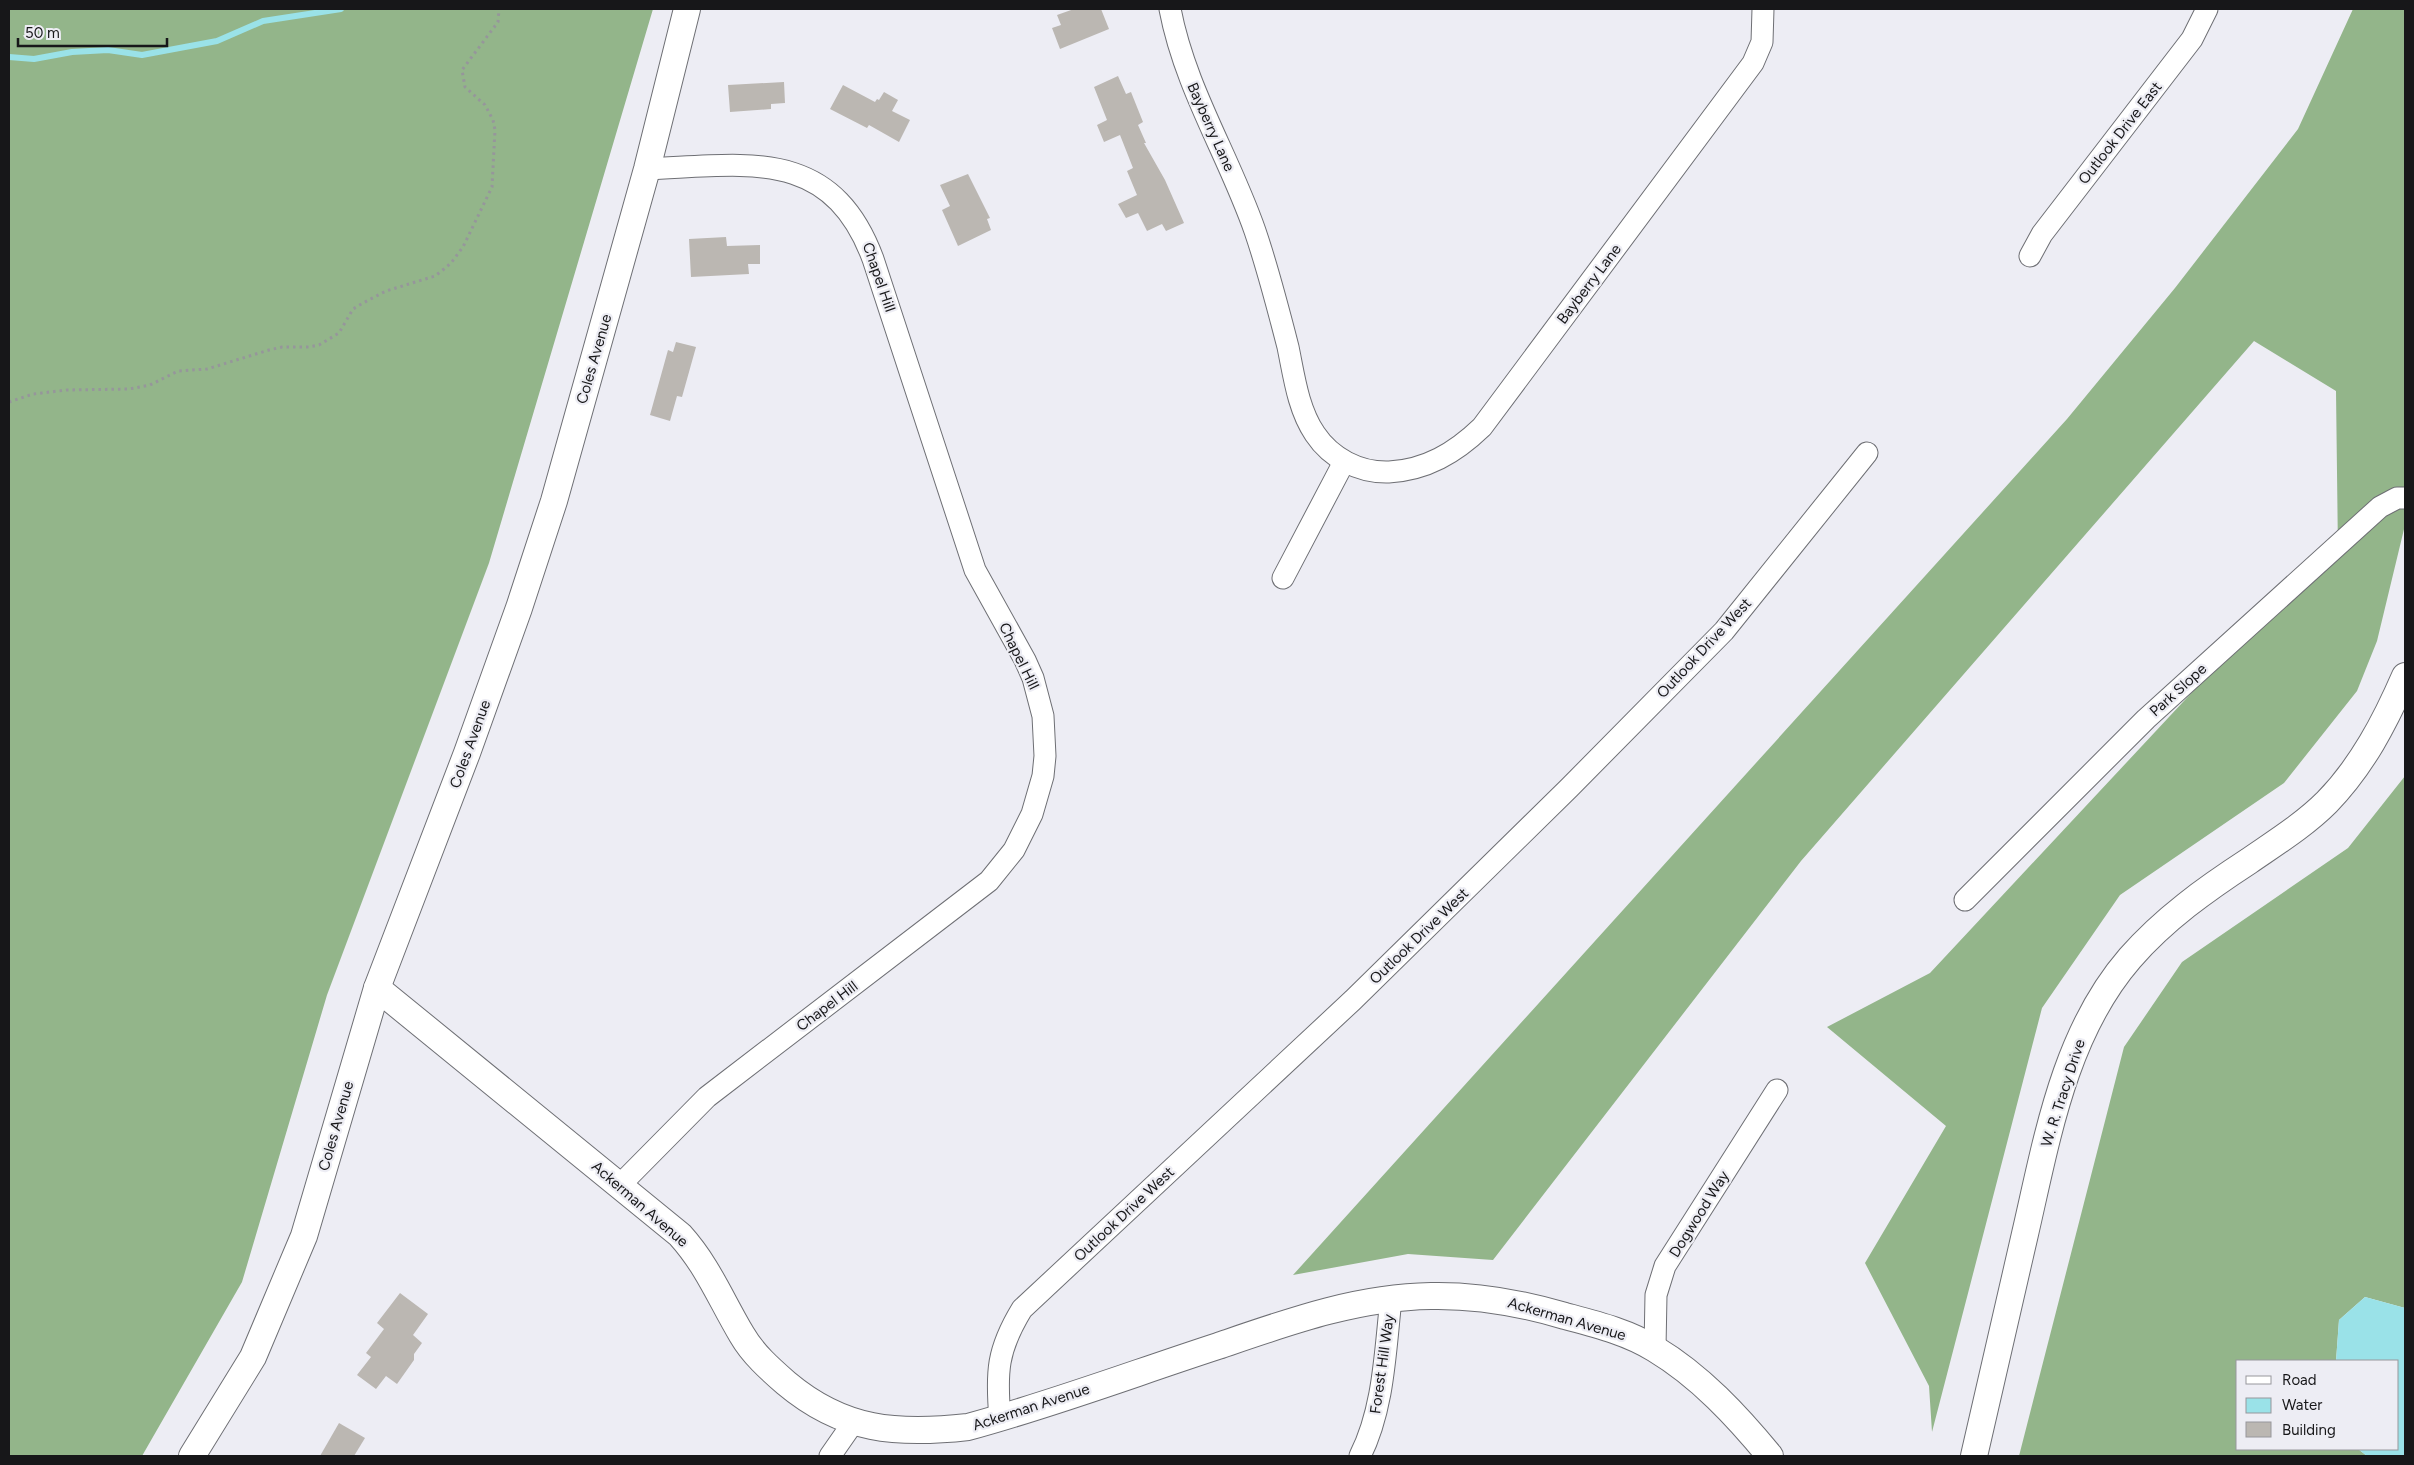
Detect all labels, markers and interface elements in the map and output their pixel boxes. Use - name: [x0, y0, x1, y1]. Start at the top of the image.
- scale bar: [18, 15, 166, 47]
- text: 50 m: [25, 24, 60, 42]
- street label: Outlook Drive East: [2074, 78, 2166, 188]
- street label: Bayberry Lane: [1183, 80, 1239, 174]
- street label: Chapel Hill: [859, 240, 899, 314]
- street label: Bayberry Lane: [1553, 241, 1625, 327]
- street label: Coles Avenue: [573, 312, 615, 406]
- street label: Outlook Drive West: [1653, 594, 1755, 702]
- street label: Chapel Hill: [995, 620, 1043, 692]
- street label: Park Slope: [2146, 660, 2210, 720]
- street label: Coles Avenue: [446, 697, 494, 791]
- street label: Outlook Drive West: [1366, 884, 1472, 988]
- street label: Chapel Hill: [793, 977, 861, 1035]
- street label: W. R. Tracy Drive: [2037, 1037, 2089, 1149]
- street label: Coles Avenue: [315, 1079, 357, 1173]
- street label: Ackerman Avenue: [588, 1157, 692, 1251]
- street label: Outlook Drive West: [1070, 1163, 1178, 1265]
- street label: Dogwood Way: [1665, 1167, 1733, 1261]
- street label: Ackerman Avenue: [1506, 1294, 1628, 1344]
- street label: Forest Hill Way: [1366, 1313, 1398, 1415]
- legend: [2236, 1360, 2399, 1450]
- text: Road: [2282, 1371, 2317, 1389]
- street label: Ackerman Avenue: [970, 1380, 1092, 1434]
- text: Water: [2282, 1396, 2322, 1414]
- text: Building: [2282, 1421, 2336, 1439]

